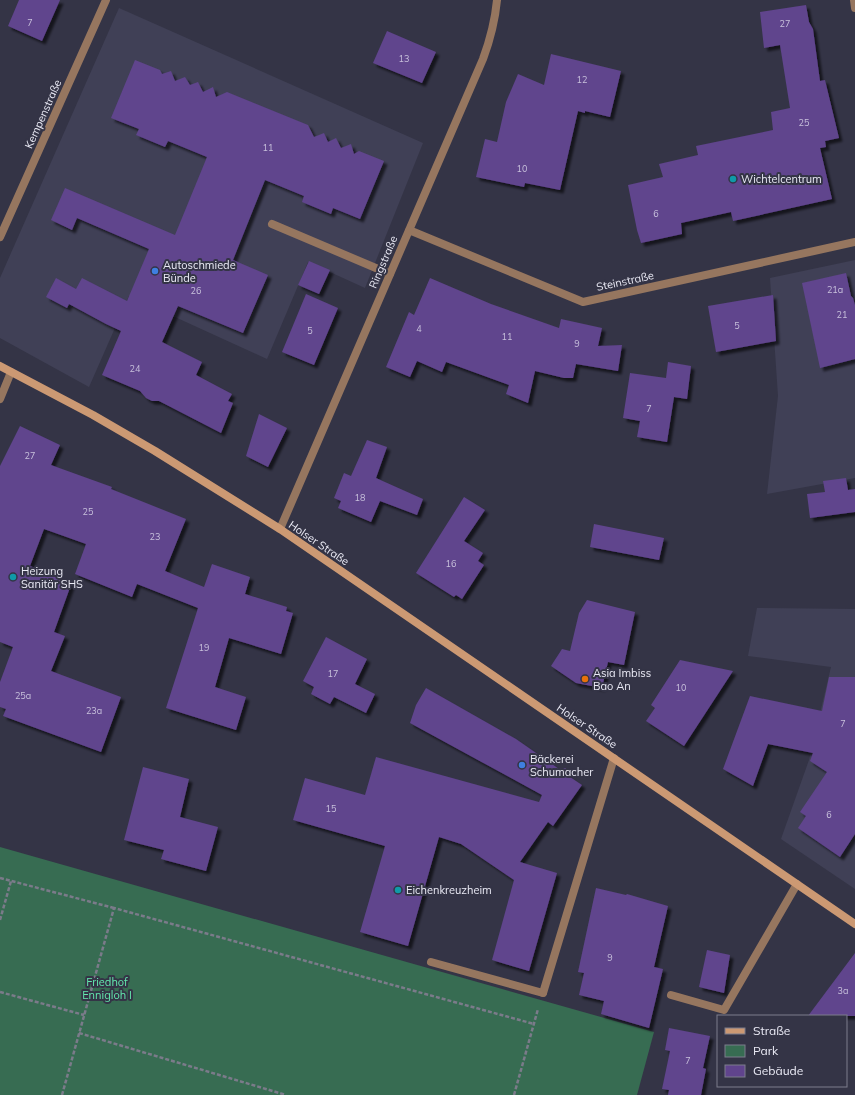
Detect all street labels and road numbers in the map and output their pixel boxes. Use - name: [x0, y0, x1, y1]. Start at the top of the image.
- street label: Kempenstraße: [21, 77, 65, 151]
- street label: Ringstraße: [366, 233, 400, 291]
- street label: Steinstraße: [595, 268, 655, 294]
- street label: Holser Straße: [286, 518, 352, 568]
- street label: Holser Straße: [554, 701, 620, 751]

